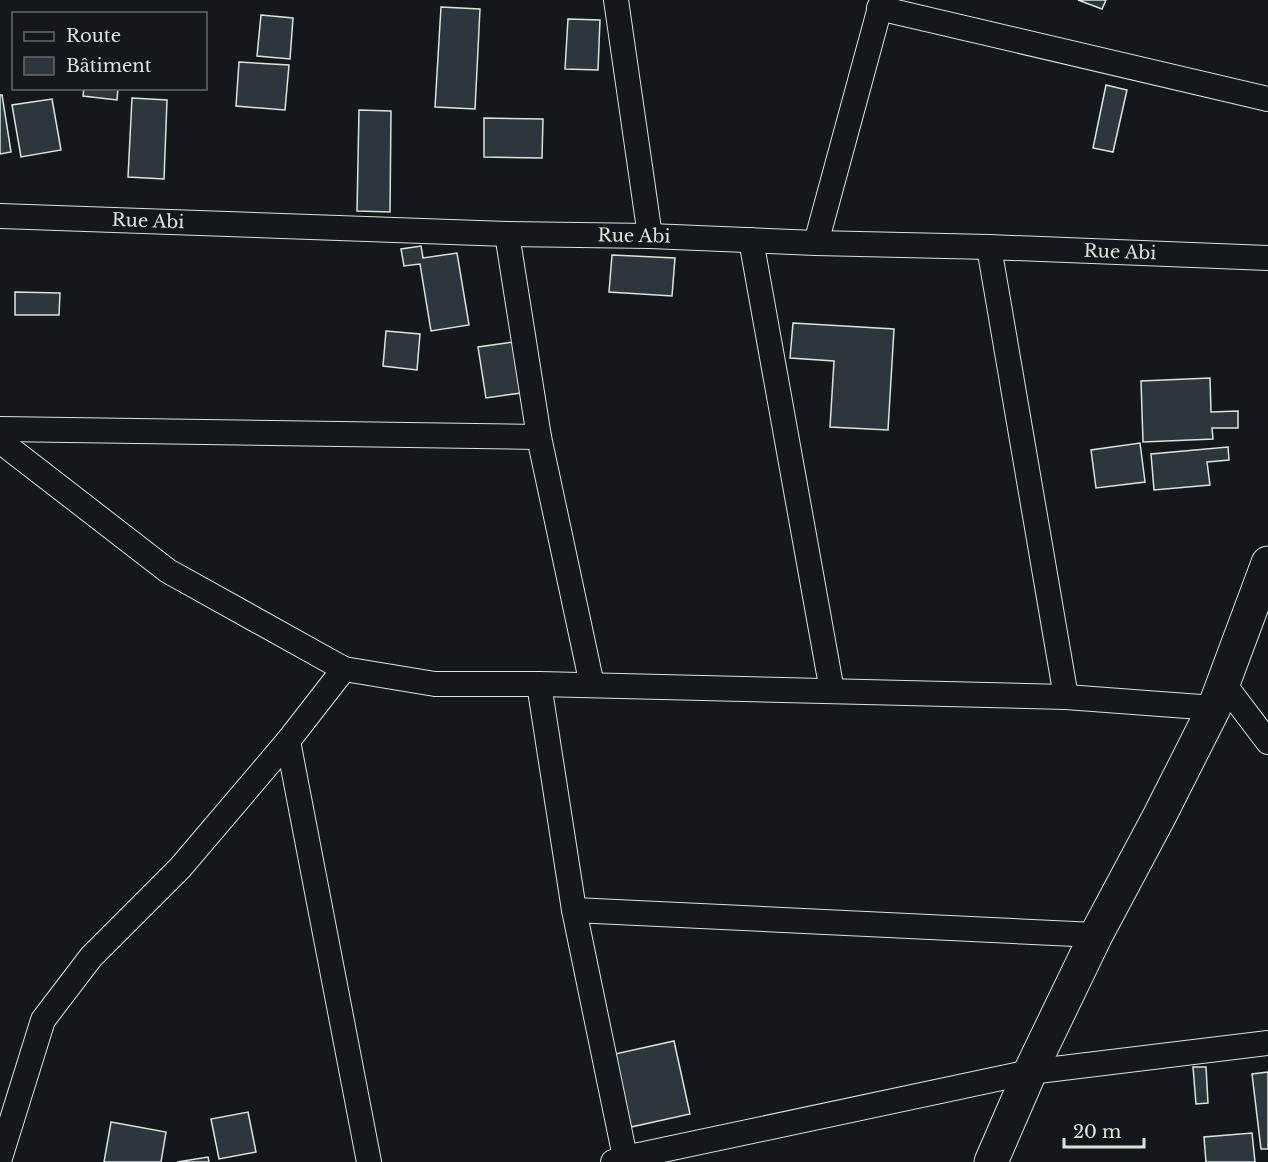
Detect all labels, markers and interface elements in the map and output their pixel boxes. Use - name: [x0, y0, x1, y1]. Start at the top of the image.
- legend: [12, 12, 207, 90]
- text: Route: [66, 25, 121, 47]
- text: Bâtiment: [66, 55, 152, 77]
- street label: Rue Abi: [111, 209, 185, 233]
- street label: Rue Abi: [597, 224, 671, 248]
- street label: Rue Abi: [1083, 240, 1157, 264]
- scale bar: [1064, 1111, 1144, 1149]
- text: 20 m: [1073, 1121, 1121, 1143]

